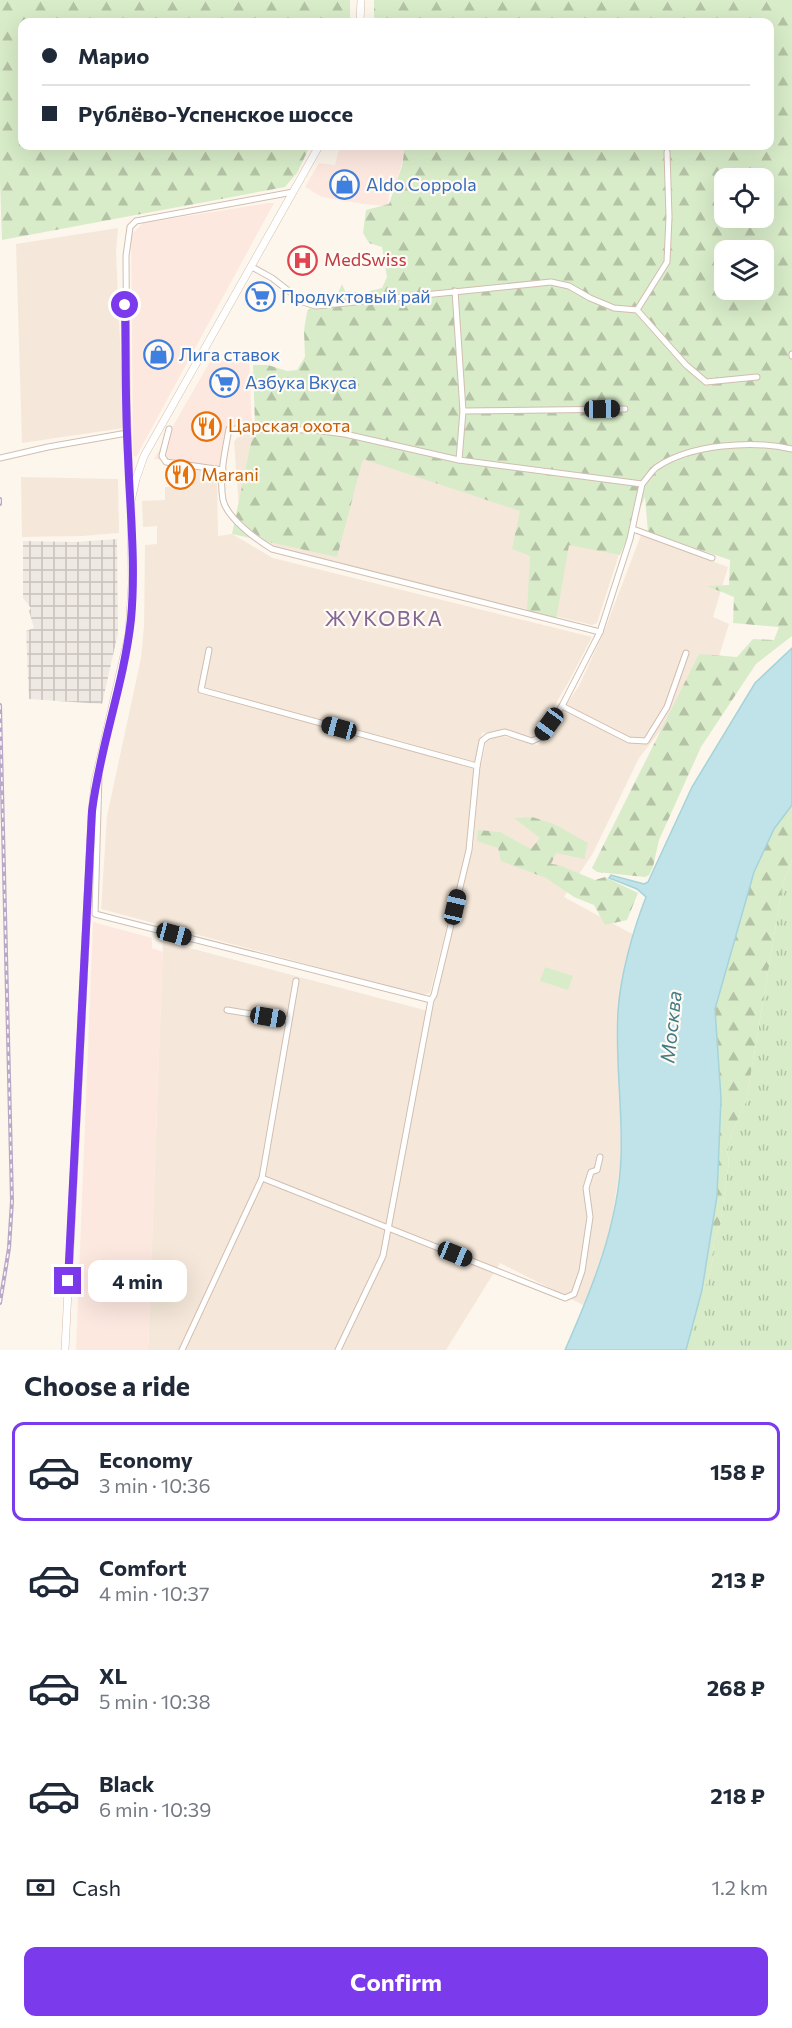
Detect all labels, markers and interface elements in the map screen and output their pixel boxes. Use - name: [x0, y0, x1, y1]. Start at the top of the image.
- text: Марио: [78, 42, 149, 69]
- text: Рублёво-Успенское шоссе: [78, 100, 353, 127]
- map controls: [714, 168, 774, 300]
- button: locate: [714, 168, 774, 228]
- shop icon: Aldo Coppola: [329, 169, 361, 201]
- place label: Aldo Coppola: [366, 173, 477, 195]
- button: layers: [714, 240, 774, 300]
- hospital icon: MedSwiss: [287, 244, 319, 276]
- place label: MedSwiss: [324, 248, 407, 270]
- supermarket icon: Продуктовый рай: [244, 281, 276, 313]
- place label: Продуктовый рай: [281, 285, 431, 307]
- route start: [111, 291, 138, 318]
- shop icon: Лига ставок: [142, 339, 174, 371]
- place label: Лига ставок: [179, 343, 281, 365]
- supermarket icon: Азбука Вкуса: [208, 367, 240, 399]
- place label: Азбука Вкуса: [245, 371, 357, 393]
- car: [584, 400, 620, 418]
- restaurant icon: Царская охота: [191, 410, 223, 442]
- place label: Царская охота: [228, 414, 350, 436]
- restaurant icon: Marani: [164, 459, 196, 491]
- place label: Marani: [201, 463, 259, 485]
- district label: ЖУКОВКА: [324, 605, 444, 630]
- car: [531, 704, 567, 744]
- car: [319, 715, 359, 741]
- car: [442, 887, 468, 927]
- car: [154, 921, 194, 947]
- water label: Москва: [654, 990, 686, 1064]
- car: [249, 1005, 287, 1029]
- car: [435, 1239, 475, 1269]
- callout: 4 min: [89, 1260, 188, 1302]
- route end: [54, 1267, 81, 1294]
- text: 4 min: [112, 1269, 163, 1293]
- text: Choose a ride: [24, 1369, 190, 1402]
- icon: car: [27, 1445, 81, 1499]
- text: Economy: [99, 1446, 193, 1473]
- text: 158 ₽: [710, 1458, 765, 1485]
- text: 3 min · 10:36: [99, 1473, 211, 1497]
- icon: car: [27, 1553, 81, 1607]
- text: Comfort: [99, 1554, 187, 1581]
- text: 213 ₽: [711, 1566, 765, 1593]
- text: 4 min · 10:37: [99, 1581, 209, 1605]
- icon: car: [27, 1661, 81, 1715]
- text: XL: [99, 1662, 127, 1689]
- text: 268 ₽: [707, 1674, 765, 1701]
- text: 5 min · 10:38: [99, 1689, 211, 1713]
- icon: car: [27, 1769, 81, 1823]
- text: Black: [99, 1770, 154, 1797]
- text: 218 ₽: [710, 1782, 765, 1809]
- text: 6 min · 10:39: [99, 1797, 211, 1821]
- icon: cash: [24, 1871, 57, 1904]
- text: Cash: [72, 1874, 121, 1901]
- text: 1.2 km: [712, 1875, 768, 1899]
- button: Confirm: [24, 1947, 768, 2016]

